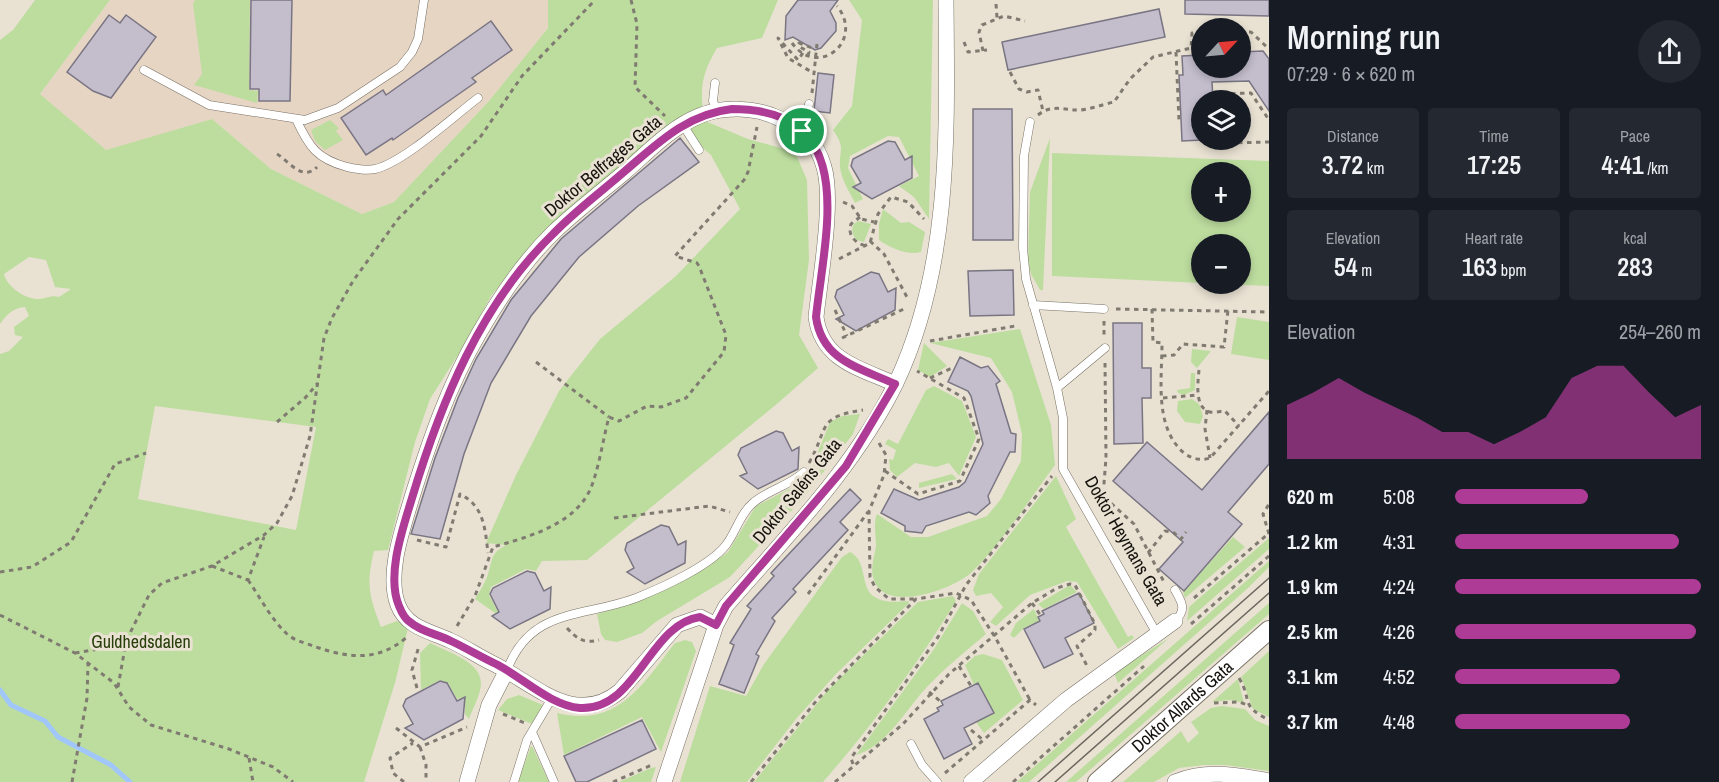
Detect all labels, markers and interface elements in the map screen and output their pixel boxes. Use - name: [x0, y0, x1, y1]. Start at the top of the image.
- text: Morning run: [1287, 15, 1441, 59]
- north arrow: [1191, 18, 1251, 78]
- map controls: [1191, 18, 1251, 294]
- button: share: [1638, 20, 1701, 83]
- text: 07:29 · 6 × 620 m: [1287, 60, 1415, 87]
- button: layers: [1191, 90, 1251, 150]
- pin: [776, 105, 827, 156]
- street label: Doktor Belfrages Gata: [539, 109, 667, 222]
- icon: arrive: [785, 114, 818, 147]
- text: Distance: [1327, 125, 1379, 147]
- text: Time: [1479, 125, 1509, 147]
- text: Pace: [1620, 125, 1650, 147]
- text: 3.72: [1322, 147, 1363, 182]
- text: 17:25: [1467, 147, 1521, 182]
- text: 4:41: [1601, 147, 1644, 182]
- text: km: [1363, 157, 1384, 179]
- text: /km: [1644, 157, 1669, 179]
- button: +: [1191, 162, 1251, 222]
- text: Elevation: [1326, 227, 1380, 249]
- text: Heart rate: [1465, 227, 1523, 249]
- text: kcal: [1623, 227, 1647, 249]
- button: −: [1191, 234, 1251, 294]
- text: 54: [1334, 249, 1358, 284]
- text: 163: [1462, 249, 1497, 284]
- text: 283: [1617, 249, 1653, 284]
- text: m: [1358, 259, 1372, 281]
- text: bpm: [1497, 259, 1526, 281]
- text: Elevation: [1287, 318, 1355, 345]
- text: 254–260 m: [1619, 318, 1701, 345]
- street label: Doktor Saléns Gata: [746, 433, 847, 549]
- street label: Doktor Heymans Gata: [1079, 471, 1174, 610]
- text: 620 m: [1287, 483, 1334, 510]
- text: 5:08: [1383, 483, 1415, 510]
- text: 1.2 km: [1287, 528, 1338, 555]
- text: 4:31: [1383, 528, 1415, 555]
- text: 1.9 km: [1287, 573, 1338, 600]
- text: 4:24: [1383, 573, 1415, 600]
- text: 2.5 km: [1287, 618, 1338, 645]
- text: 4:26: [1383, 618, 1415, 645]
- park label: Guldhedsdalen: [91, 629, 191, 654]
- street label: Doktor Allards Gata: [1126, 654, 1238, 758]
- text: 3.1 km: [1287, 663, 1338, 690]
- text: 4:52: [1383, 663, 1415, 690]
- text: 3.7 km: [1287, 708, 1338, 735]
- text: 4:48: [1383, 708, 1415, 735]

